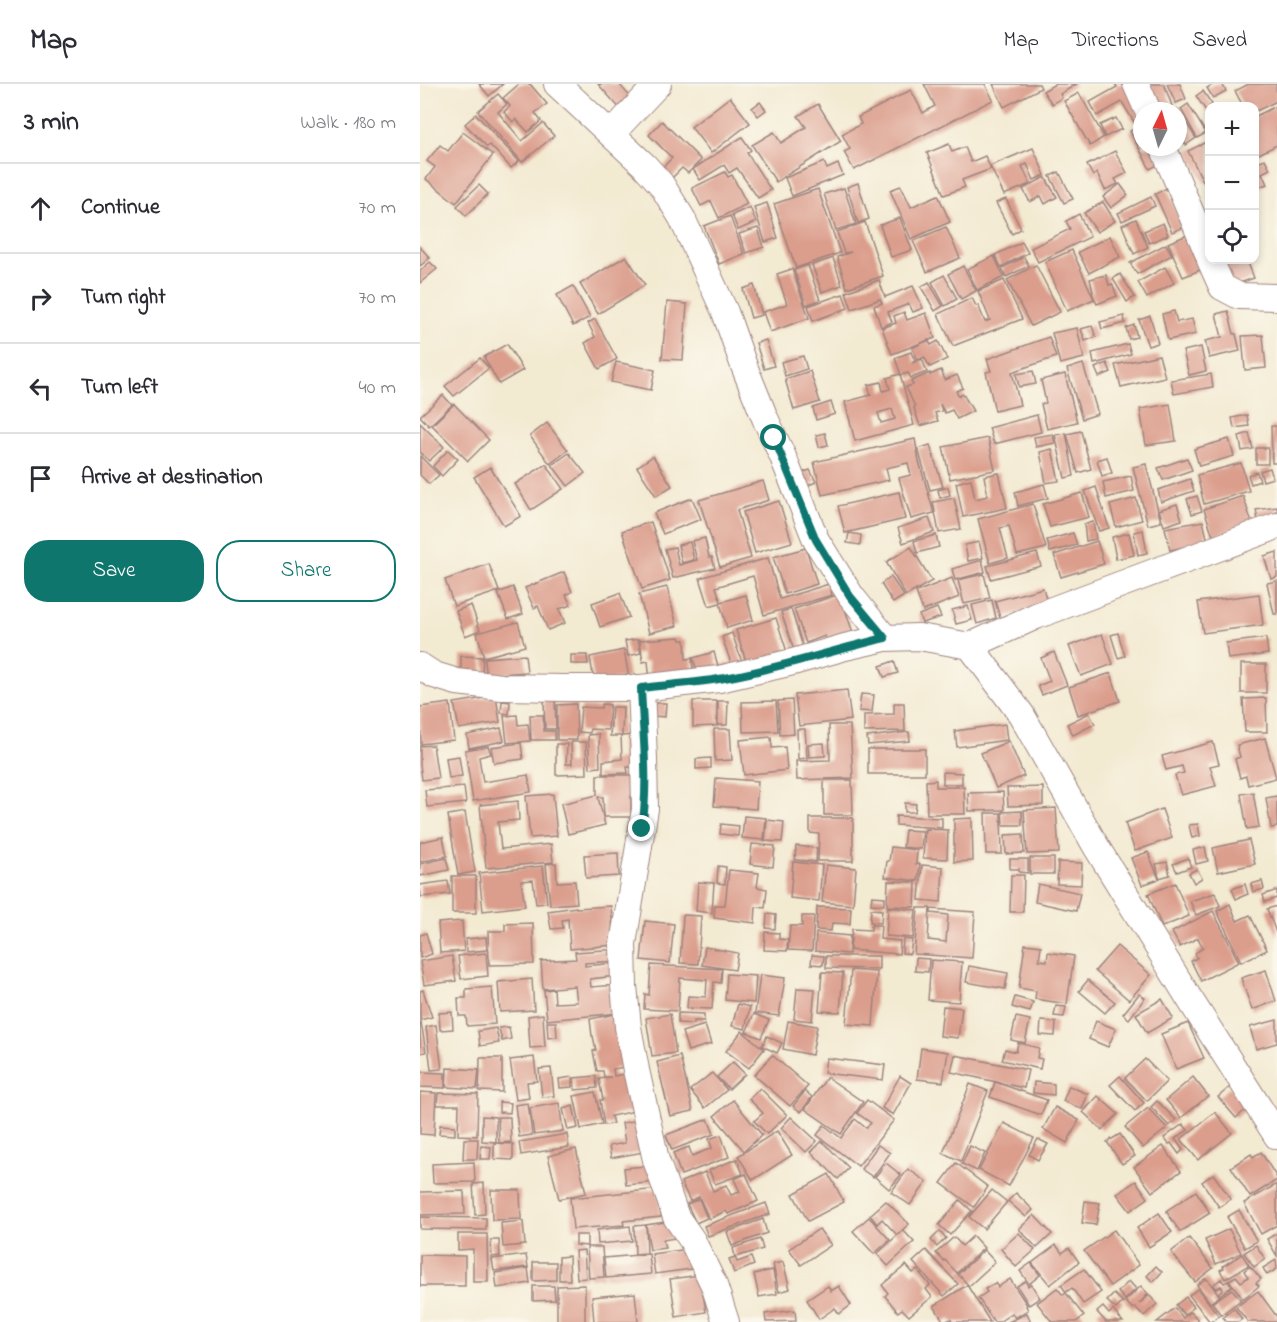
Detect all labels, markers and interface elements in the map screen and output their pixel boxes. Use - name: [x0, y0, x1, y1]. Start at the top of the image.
- text: Map: [30, 21, 77, 62]
- text: Map: [1003, 26, 1039, 56]
- text: Directions: [1072, 26, 1159, 56]
- text: Saved: [1192, 26, 1247, 56]
- north arrow: [1133, 102, 1187, 156]
- map controls: [1205, 102, 1259, 264]
- button: +: [1205, 102, 1259, 156]
- text: 3 min: [24, 104, 79, 142]
- text: Walk · 180 m: [300, 109, 396, 138]
- button: −: [1205, 156, 1259, 210]
- icon: ahead: [24, 192, 57, 225]
- text: Continue: [81, 192, 160, 224]
- text: 70 m: [359, 194, 396, 223]
- button: locate: [1205, 210, 1259, 264]
- icon: right: [24, 282, 57, 315]
- text: Turn right: [81, 282, 166, 314]
- text: 70 m: [359, 284, 396, 313]
- icon: left: [24, 372, 57, 405]
- text: Turn left: [81, 372, 158, 404]
- text: 40 m: [359, 374, 396, 403]
- route start: [760, 424, 786, 450]
- icon: arrive: [24, 462, 57, 495]
- text: Arrive at destination: [81, 462, 263, 494]
- button: Save: [24, 540, 204, 602]
- button: Share: [216, 540, 396, 602]
- route end: [628, 815, 654, 841]

